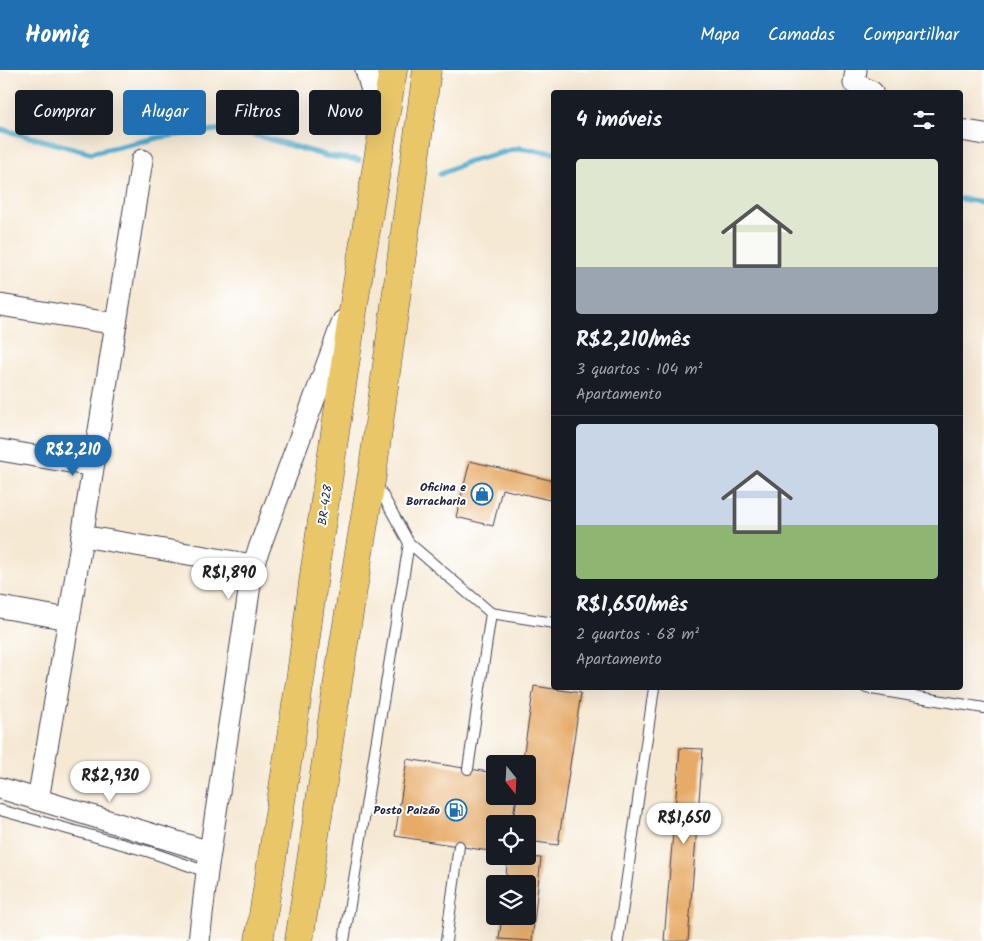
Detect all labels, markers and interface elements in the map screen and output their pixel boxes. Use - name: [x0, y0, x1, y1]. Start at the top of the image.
- text: Homiq: [25, 16, 90, 55]
- text: Mapa: [700, 21, 740, 50]
- text: Camadas: [768, 21, 835, 50]
- text: Compartilhar: [863, 21, 959, 50]
- chip: Comprar: [15, 90, 113, 135]
- chip: Alugar: [123, 90, 206, 135]
- chip: Filtros: [216, 90, 299, 135]
- chip: Novo: [309, 90, 381, 135]
- text: 4 imóveis: [576, 104, 662, 137]
- icon: filters: [910, 106, 938, 134]
- icon: home: [712, 191, 802, 281]
- text: R$2,210/mês: [576, 324, 691, 357]
- text: 3 quartos · 104 m²: [576, 357, 702, 382]
- text: Apartamento: [576, 382, 662, 407]
- pin: R$2,210: [27, 434, 119, 477]
- text: R$2,210: [46, 438, 100, 463]
- icon: home: [712, 457, 802, 547]
- place label: Oficina e Borracharia: [406, 478, 466, 511]
- shop icon: Oficina e Borracharia: [470, 482, 494, 506]
- street label: BR-428: [313, 483, 338, 527]
- pin: R$1,890: [183, 558, 275, 600]
- text: R$1,890: [202, 561, 256, 586]
- text: R$1,650/mês: [576, 589, 688, 622]
- text: 2 quartos · 68 m²: [576, 622, 699, 647]
- text: Apartamento: [576, 647, 662, 672]
- north arrow: [486, 755, 536, 805]
- map controls: [486, 755, 536, 925]
- pin: R$2,930: [64, 760, 156, 803]
- text: R$2,930: [81, 764, 139, 789]
- fuel station icon: Posto Paizão: [444, 798, 468, 822]
- place label: Posto Paizão: [374, 801, 441, 820]
- pin: R$1,650: [638, 802, 730, 845]
- text: R$1,650: [657, 806, 711, 831]
- button: locate: [486, 815, 536, 865]
- button: layers: [486, 875, 536, 925]

